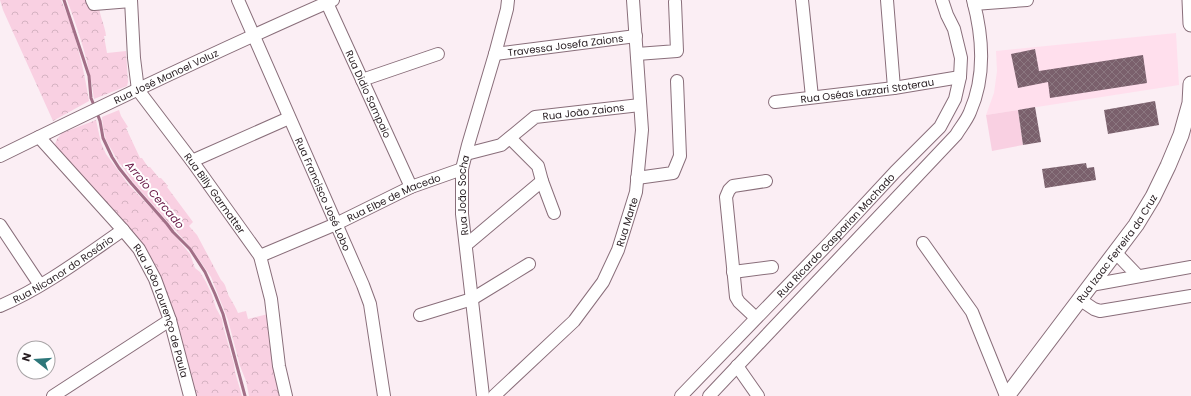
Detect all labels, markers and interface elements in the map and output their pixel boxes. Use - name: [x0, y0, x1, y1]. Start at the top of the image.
- street label: Travessa Josefa Zaions: [507, 31, 624, 60]
- street label: Rua José Manoel Voluz: [111, 46, 221, 108]
- street label: Rua Didio Sampaio: [341, 48, 395, 141]
- street label: Rua Oséas Lazzari Stoterau: [800, 74, 935, 107]
- street label: Rua João Zaions: [542, 100, 625, 124]
- street label: Rua Francisco José Lobo: [291, 135, 354, 253]
- street label: Rua Billy Garmatter: [180, 150, 249, 237]
- street label: Rua João Socha: [455, 153, 473, 236]
- water label: Arroio Cercado: [121, 157, 188, 232]
- street label: Rua Elbe de Macedo: [344, 170, 443, 226]
- street label: Rua Ricardo Gasparian Machado: [773, 170, 898, 301]
- street label: Rua Izaac Ferreira da Cruz: [1073, 191, 1161, 306]
- street label: Rua Marte: [612, 196, 642, 249]
- street label: Rua Nicanor do Rosário: [10, 232, 117, 307]
- street label: Rua João Lourenço de Paula: [130, 241, 192, 379]
- north arrow: [16, 340, 56, 380]
- text: N: [18, 351, 35, 363]

